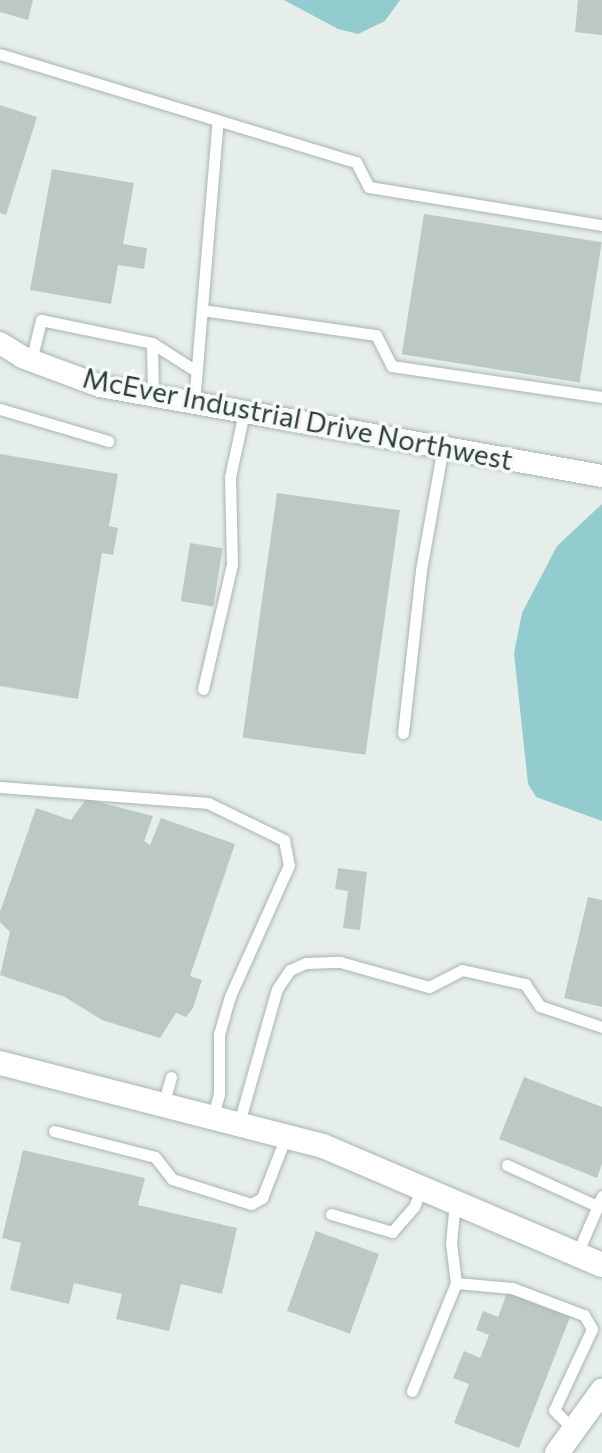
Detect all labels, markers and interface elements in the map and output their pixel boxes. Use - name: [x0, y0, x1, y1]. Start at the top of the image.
- street label: McEver Industrial Drive Northwest: [80, 360, 516, 476]

